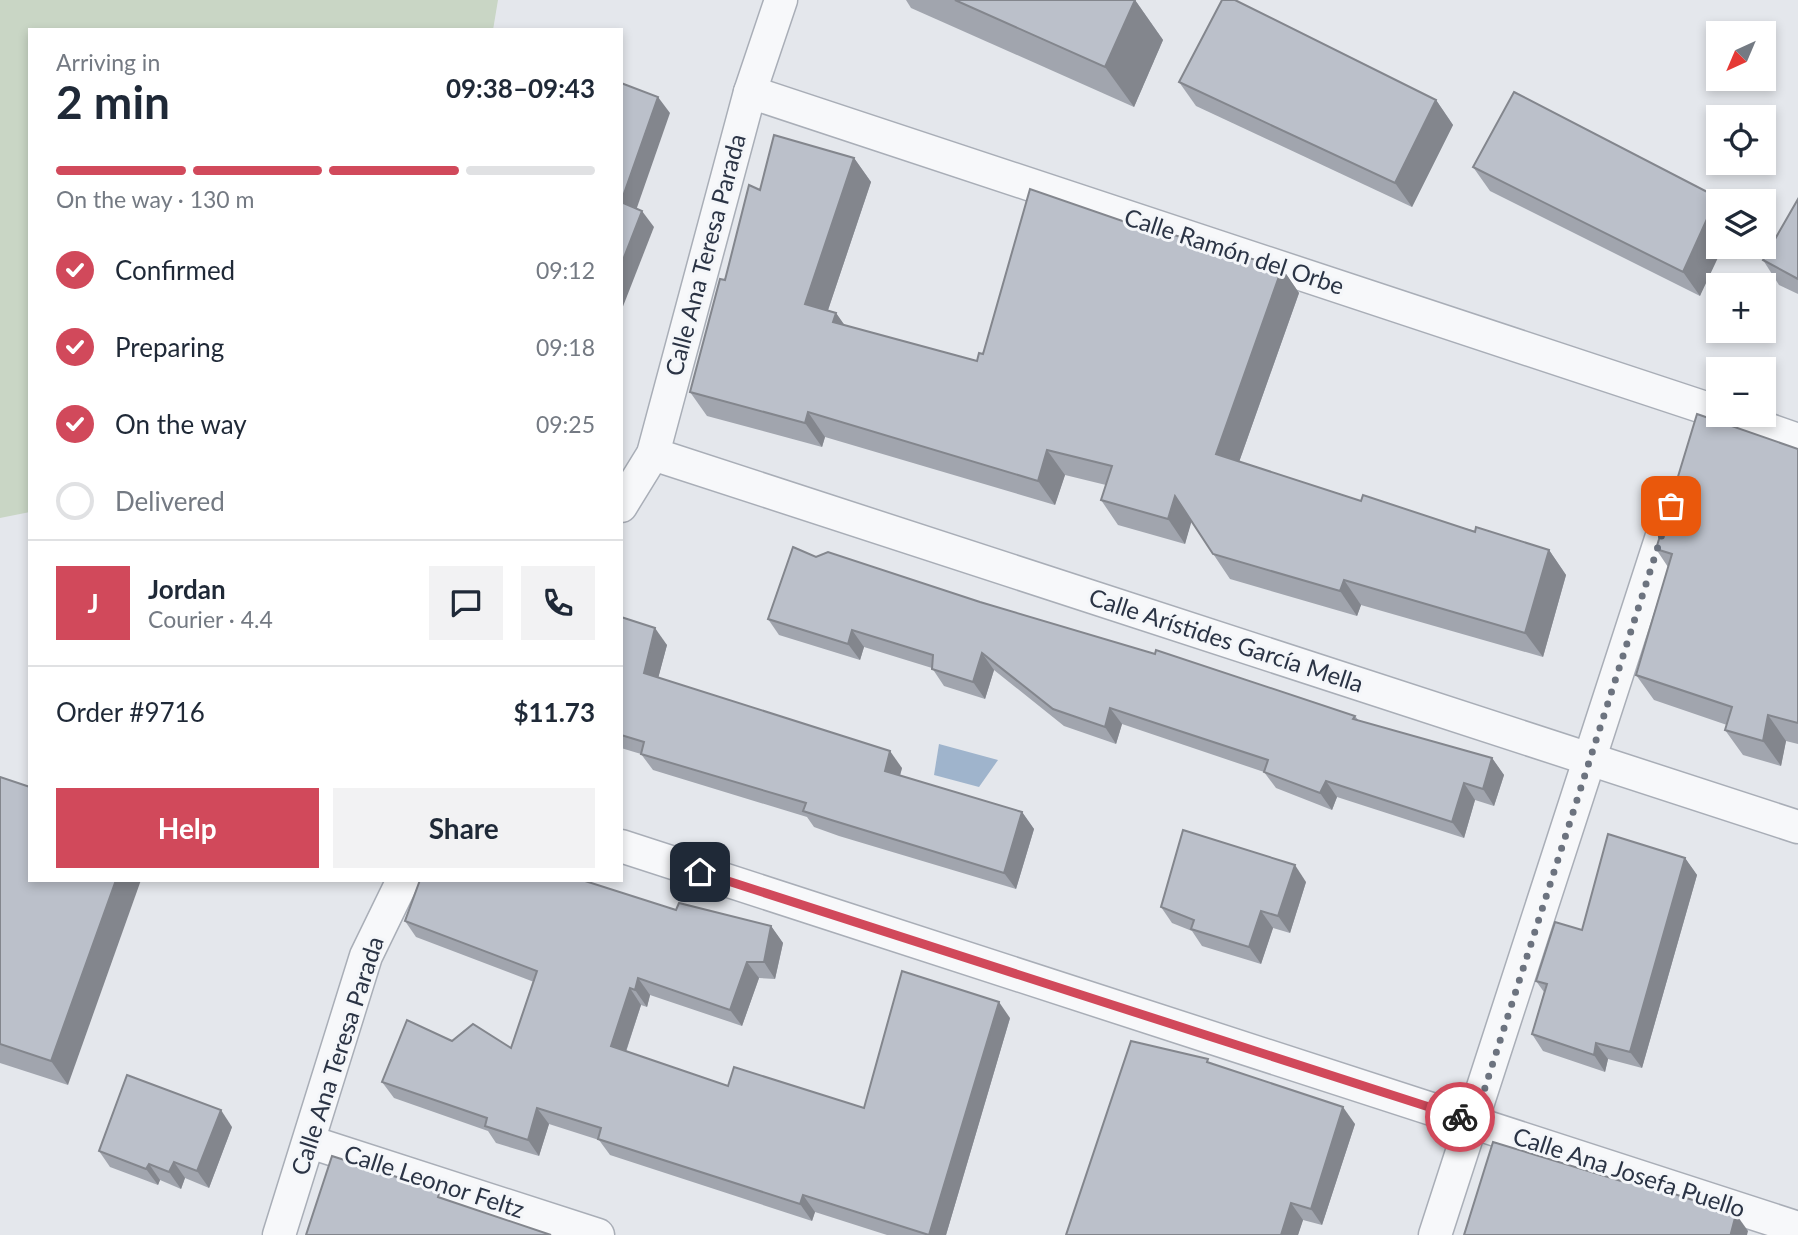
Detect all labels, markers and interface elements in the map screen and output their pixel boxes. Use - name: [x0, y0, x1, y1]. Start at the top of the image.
- north arrow: [1706, 21, 1776, 91]
- map controls: [1706, 21, 1776, 427]
- text: Arriving in: [56, 48, 160, 76]
- text: 09:38–09:43: [446, 72, 595, 104]
- text: 2 min: [56, 74, 170, 129]
- button: locate: [1706, 105, 1776, 175]
- street label: Calle Ana Teresa Parada: [658, 130, 751, 379]
- text: On the way · 130 m: [56, 185, 255, 213]
- button: layers: [1706, 189, 1776, 259]
- street label: Calle Ramón del Orbe: [1121, 201, 1348, 300]
- icon: check: [56, 251, 94, 289]
- text: Confirmed: [115, 254, 235, 286]
- text: 09:12: [536, 256, 595, 284]
- button: +: [1706, 273, 1776, 343]
- icon: check: [56, 328, 94, 366]
- text: Preparing: [115, 331, 224, 363]
- text: 09:18: [536, 333, 595, 361]
- button: −: [1706, 357, 1776, 427]
- icon: check: [56, 405, 94, 443]
- text: On the way: [115, 408, 247, 440]
- text: 09:25: [536, 410, 595, 438]
- pin: [1641, 476, 1701, 536]
- text: Delivered: [115, 485, 225, 517]
- icon: bag: [1652, 487, 1690, 525]
- button: chat: [429, 566, 503, 640]
- button: phone: [521, 566, 595, 640]
- text: Jordan: [148, 573, 226, 605]
- street label: Calle Arístides García Mella: [1086, 582, 1367, 698]
- text: J: [87, 587, 99, 619]
- text: Courier · 4.4: [148, 605, 273, 633]
- text: Order #9716: [56, 696, 205, 728]
- text: $11.73: [513, 696, 595, 728]
- button: Help: [56, 788, 319, 868]
- button: Share: [333, 788, 595, 868]
- pin: [670, 842, 730, 902]
- icon: home: [681, 853, 719, 891]
- street label: Calle Ana Teresa Parada: [284, 932, 389, 1179]
- courier: [1425, 1082, 1495, 1152]
- icon: bike: [1441, 1098, 1479, 1136]
- street label: Calle Ana Josefa Puello: [1510, 1120, 1749, 1223]
- street label: Calle Leonor Feltz: [341, 1138, 528, 1223]

